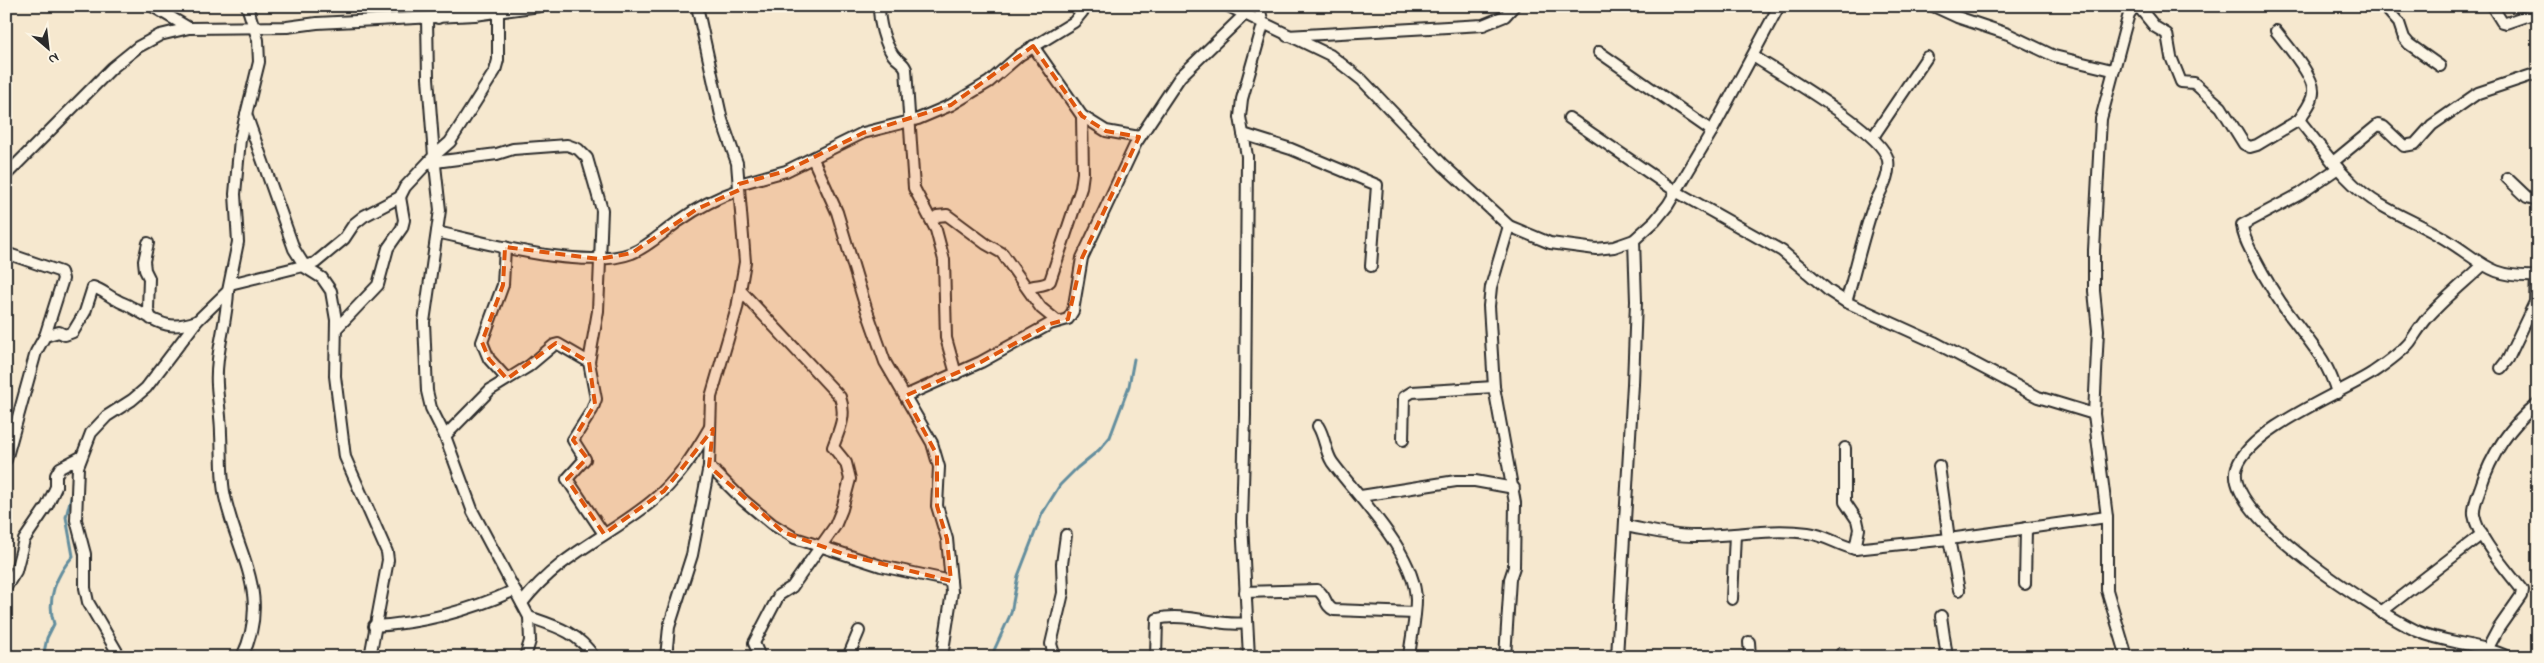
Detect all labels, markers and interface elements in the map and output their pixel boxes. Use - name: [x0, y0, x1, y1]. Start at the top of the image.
- north arrow: [22, 22, 72, 72]
- text: N: [44, 47, 63, 70]

